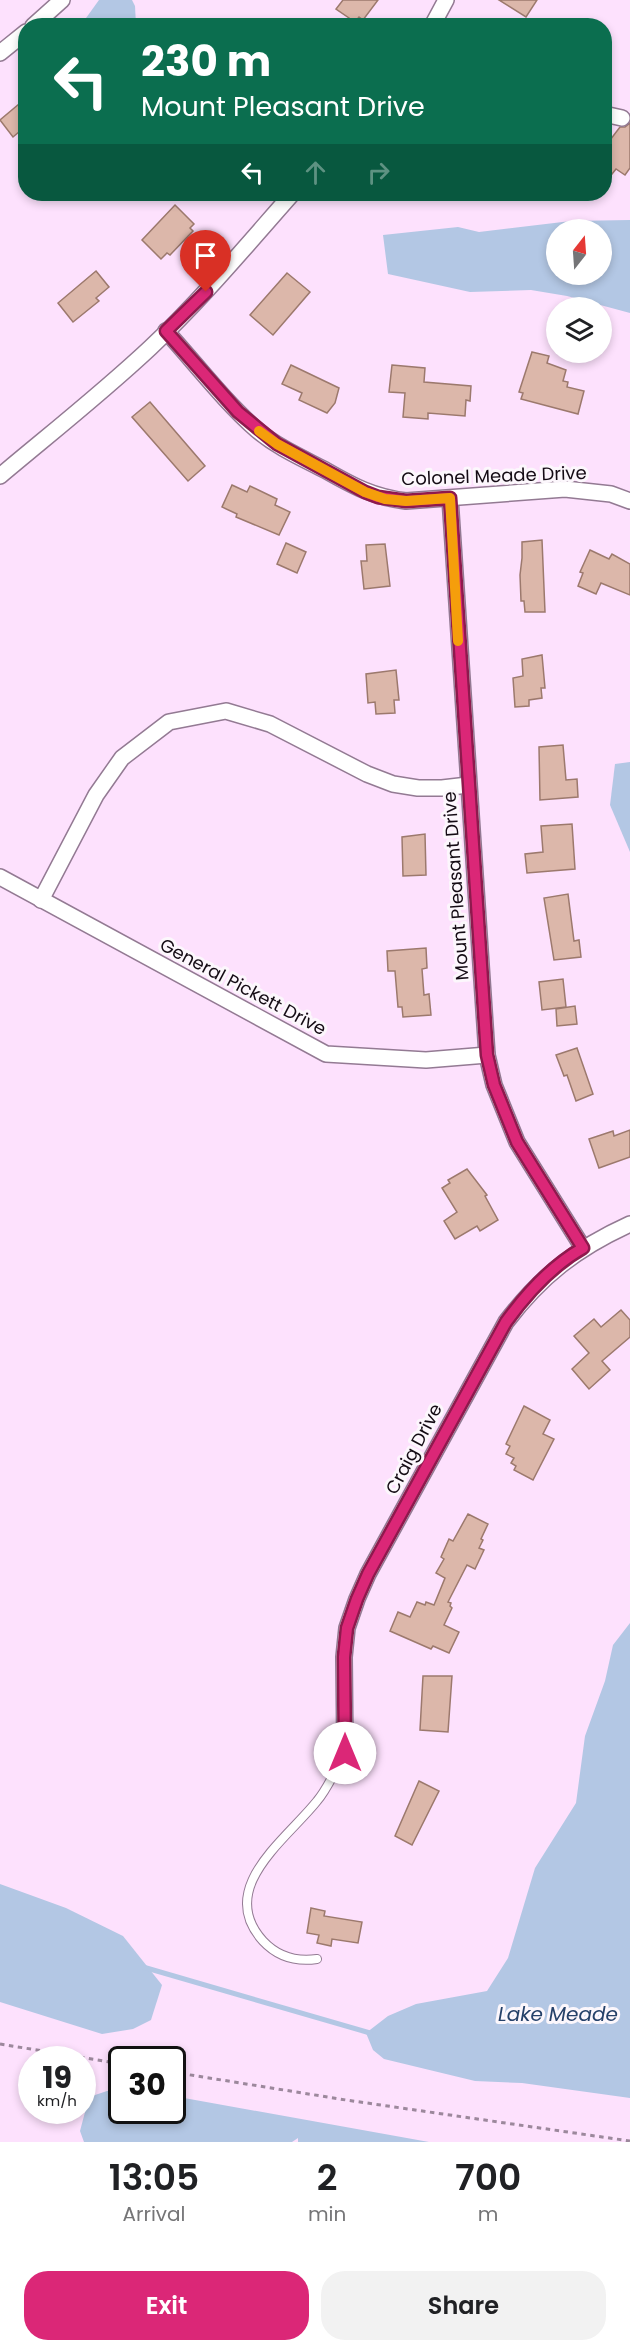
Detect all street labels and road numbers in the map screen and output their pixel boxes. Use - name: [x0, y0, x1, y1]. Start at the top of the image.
- street label: Colonel Meade Drive: [401, 460, 587, 491]
- street label: Mount Pleasant Drive: [436, 791, 475, 981]
- street label: General Pickett Drive: [156, 932, 331, 1041]
- street label: Craig Drive: [379, 1399, 448, 1498]

